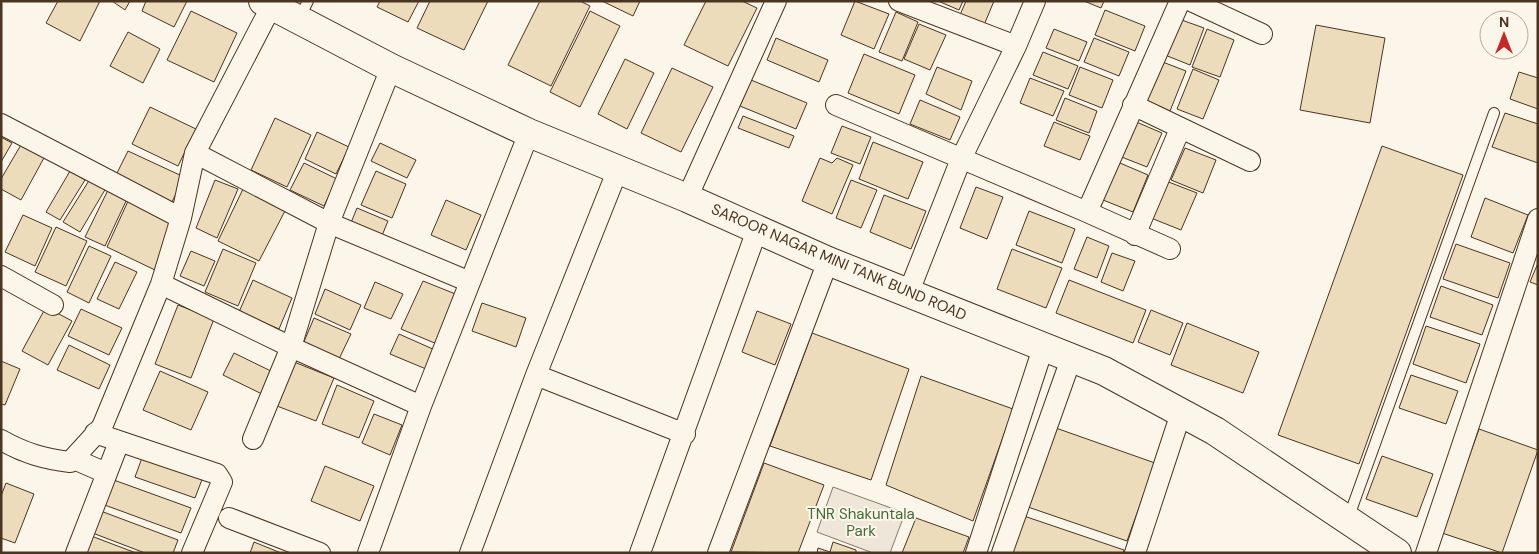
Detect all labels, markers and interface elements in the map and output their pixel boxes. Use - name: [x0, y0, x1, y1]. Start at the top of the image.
- north arrow: [1479, 10, 1529, 60]
- text: N: [1499, 13, 1509, 31]
- street label: SAROOR NAGAR MINI TANK BUND ROAD: [708, 199, 970, 325]
- park label: TNR Shakuntala Park: [807, 504, 915, 541]

